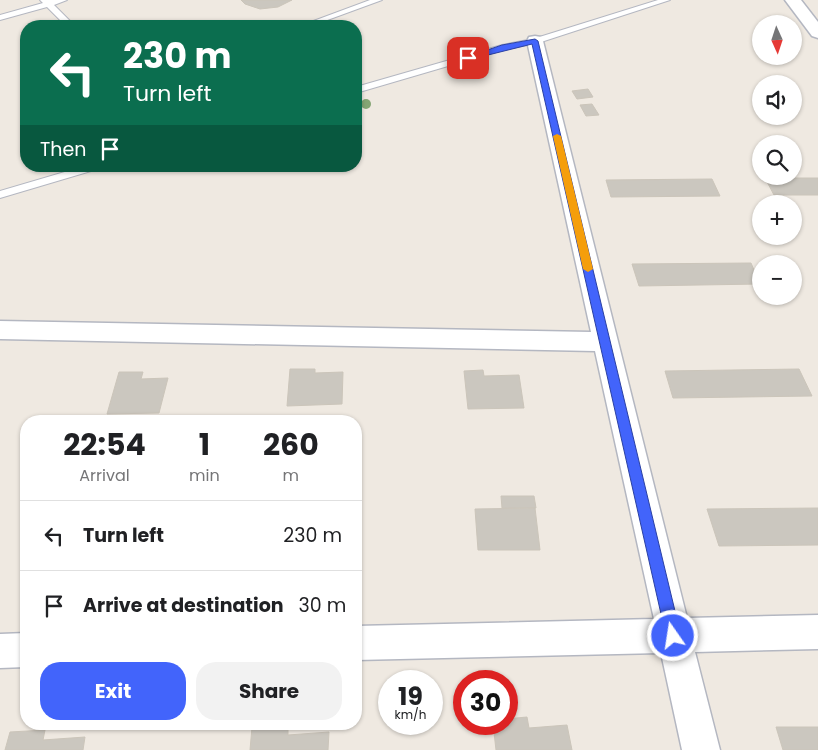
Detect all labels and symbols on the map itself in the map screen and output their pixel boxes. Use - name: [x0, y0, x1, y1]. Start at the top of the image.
- north arrow: [752, 15, 802, 65]
- pin: [447, 37, 489, 79]
- position arrow: [646, 609, 698, 661]
- speed limit sign: 30: [453, 670, 518, 735]

